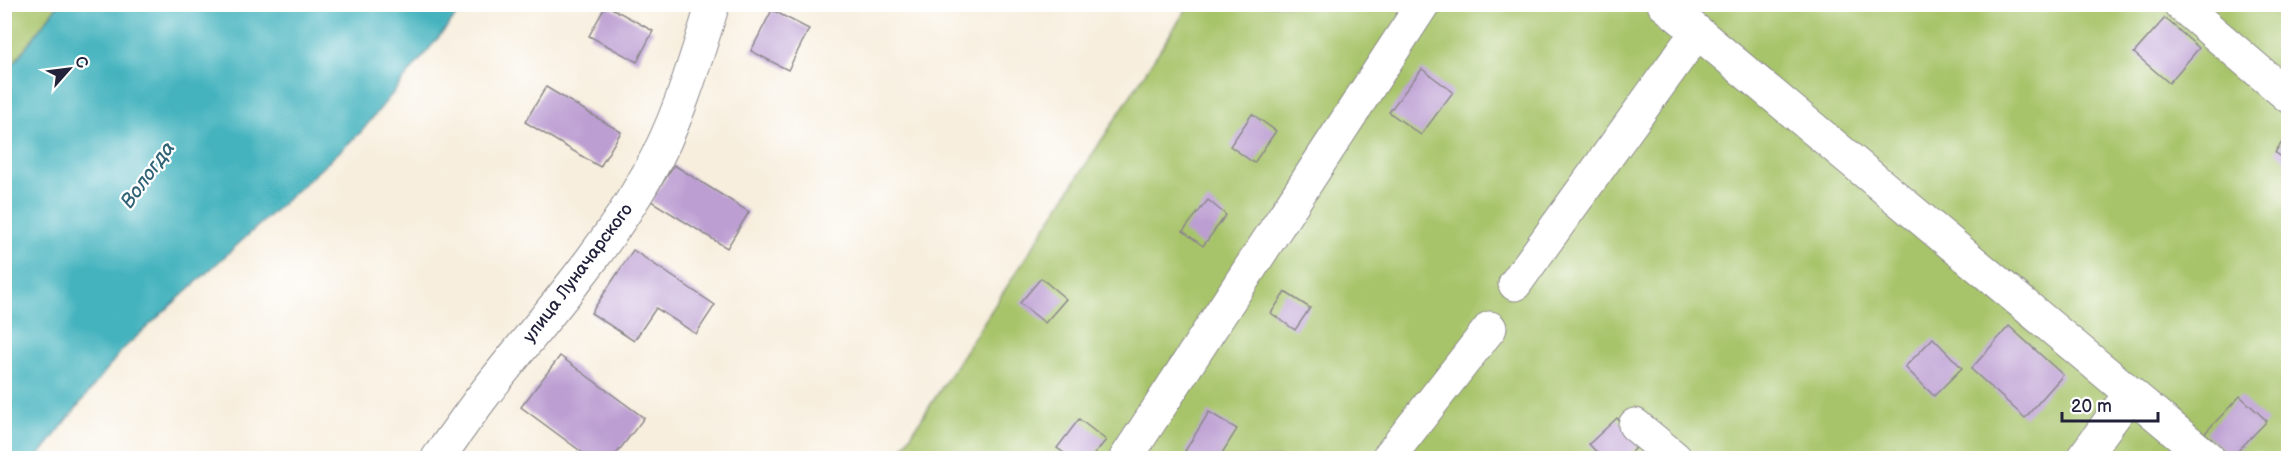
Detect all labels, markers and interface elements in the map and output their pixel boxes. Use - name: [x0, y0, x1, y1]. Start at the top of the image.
- north arrow: [39, 39, 99, 99]
- text: С: [70, 53, 92, 72]
- water label: Вологда: [116, 137, 180, 213]
- street label: улица Луначарского: [519, 199, 637, 347]
- scale bar: [2062, 385, 2158, 423]
- text: 20 m: [2071, 396, 2112, 417]

